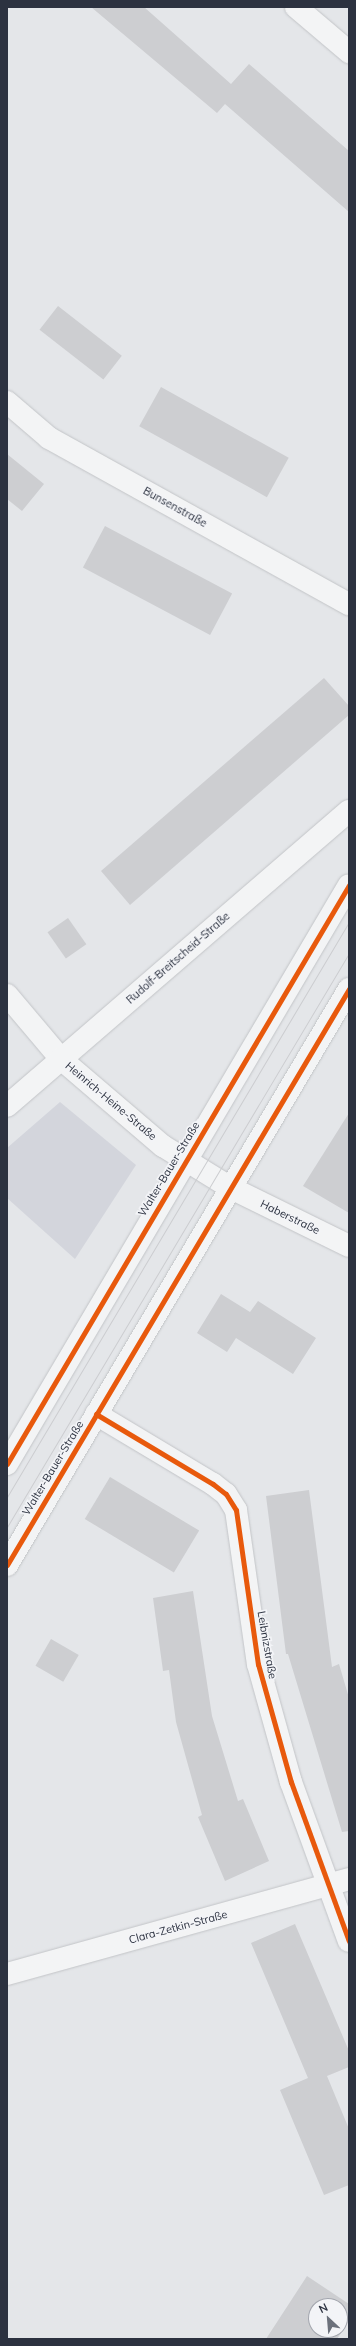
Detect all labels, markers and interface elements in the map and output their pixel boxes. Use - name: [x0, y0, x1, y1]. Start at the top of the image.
- street label: Bunsenstraße: [141, 484, 209, 530]
- street label: Rudolf-Breitscheid-Straße: [124, 909, 232, 1007]
- street label: Heinrich-Heine-Straße: [63, 1059, 159, 1143]
- street label: Walter-Bauer-Straße: [136, 1119, 202, 1219]
- street label: Haberstraße: [258, 1197, 322, 1237]
- street label: Walter-Bauer-Straße: [20, 1418, 86, 1518]
- street label: Leibnizstraße: [255, 1610, 279, 1680]
- street label: Clara-Zetkin-Straße: [127, 1907, 229, 1947]
- north arrow: [308, 2298, 348, 2338]
- text: N: [316, 2300, 330, 2316]

